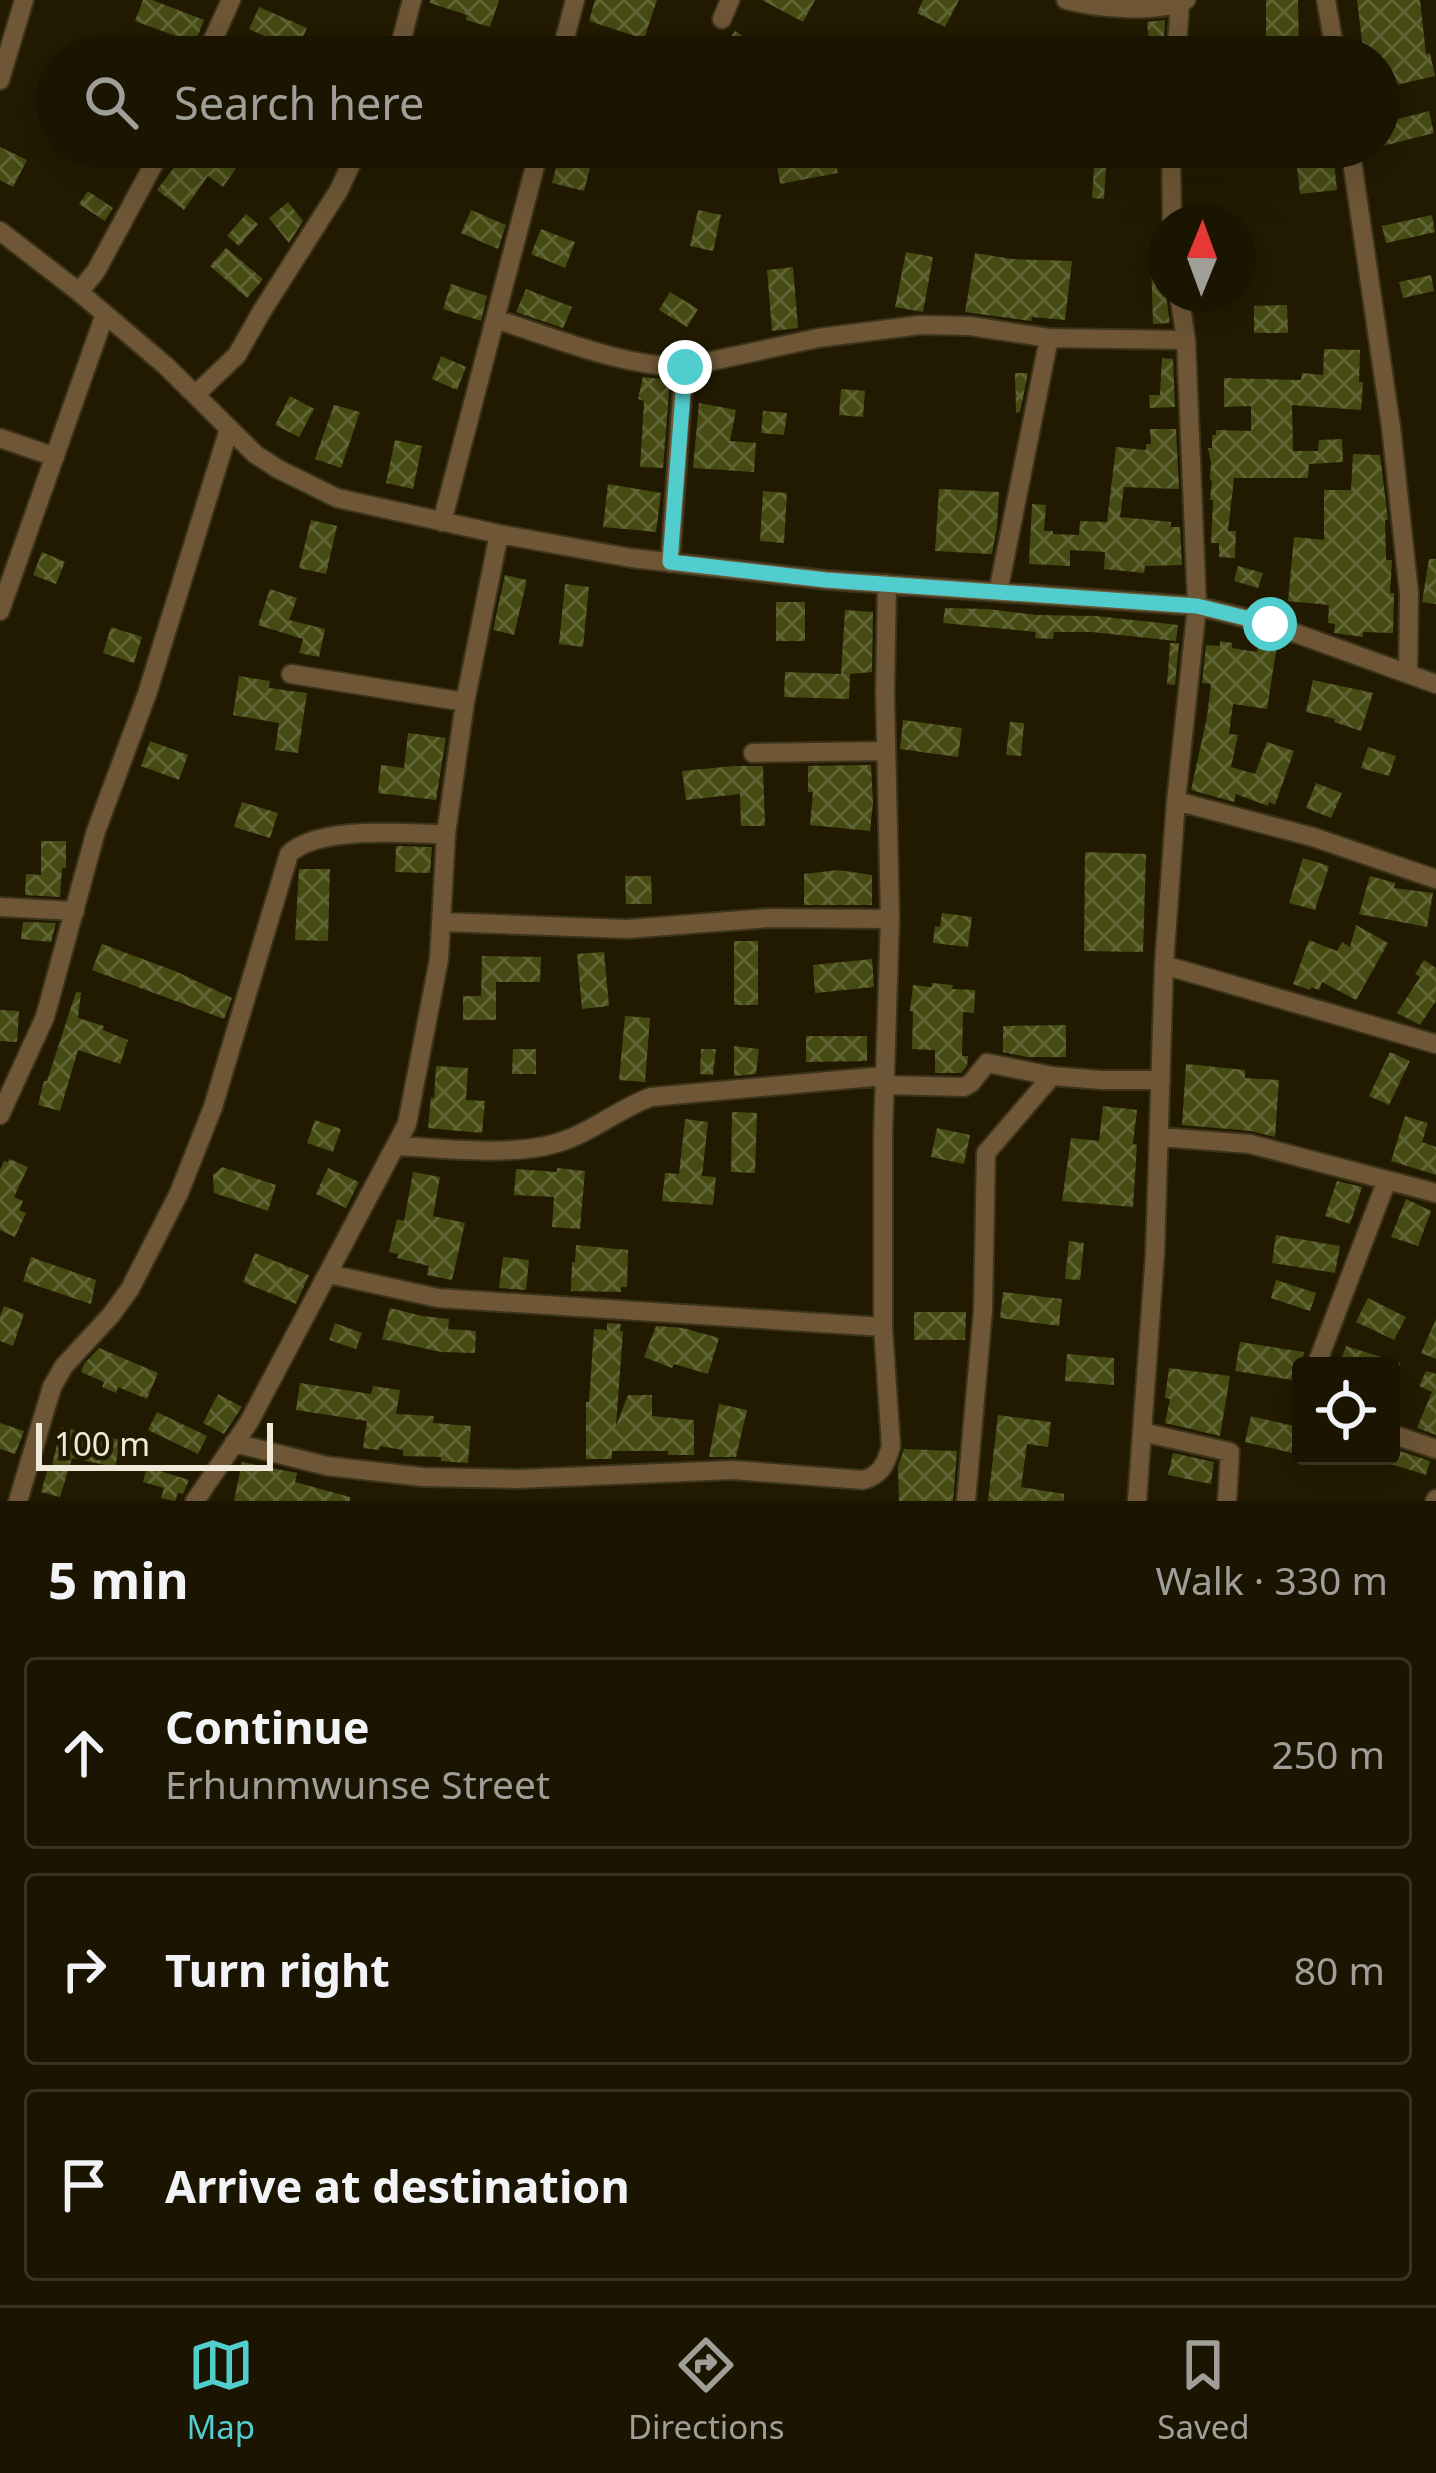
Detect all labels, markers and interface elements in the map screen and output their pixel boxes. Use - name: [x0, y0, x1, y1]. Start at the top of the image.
- search box: [36, 36, 1400, 168]
- icon: search: [78, 69, 144, 135]
- text: Search here: [174, 72, 424, 133]
- north arrow: [1148, 204, 1256, 312]
- route end: [658, 340, 712, 394]
- route start: [1243, 597, 1297, 651]
- map controls: [1292, 1357, 1400, 1465]
- button: locate: [1292, 1357, 1400, 1465]
- scale bar: [36, 1417, 273, 1470]
- text: 100 m: [54, 1421, 150, 1466]
- text: 5 min: [48, 1544, 189, 1614]
- text: Walk · 330 m: [1155, 1553, 1388, 1606]
- text: Continue: [165, 1696, 370, 1757]
- icon: ahead: [51, 1720, 117, 1786]
- text: 250 m: [1271, 1727, 1385, 1780]
- text: Erhunmwunse Street: [165, 1757, 550, 1810]
- icon: right: [51, 1936, 117, 2002]
- text: Turn right: [165, 1939, 390, 2000]
- text: 80 m: [1294, 1943, 1385, 1996]
- icon: arrive: [51, 2152, 117, 2218]
- text: Arrive at destination: [165, 2155, 630, 2216]
- tab: Map: [186, 2332, 255, 2449]
- tab: Directions: [628, 2332, 785, 2449]
- tab: Saved: [1157, 2332, 1250, 2449]

